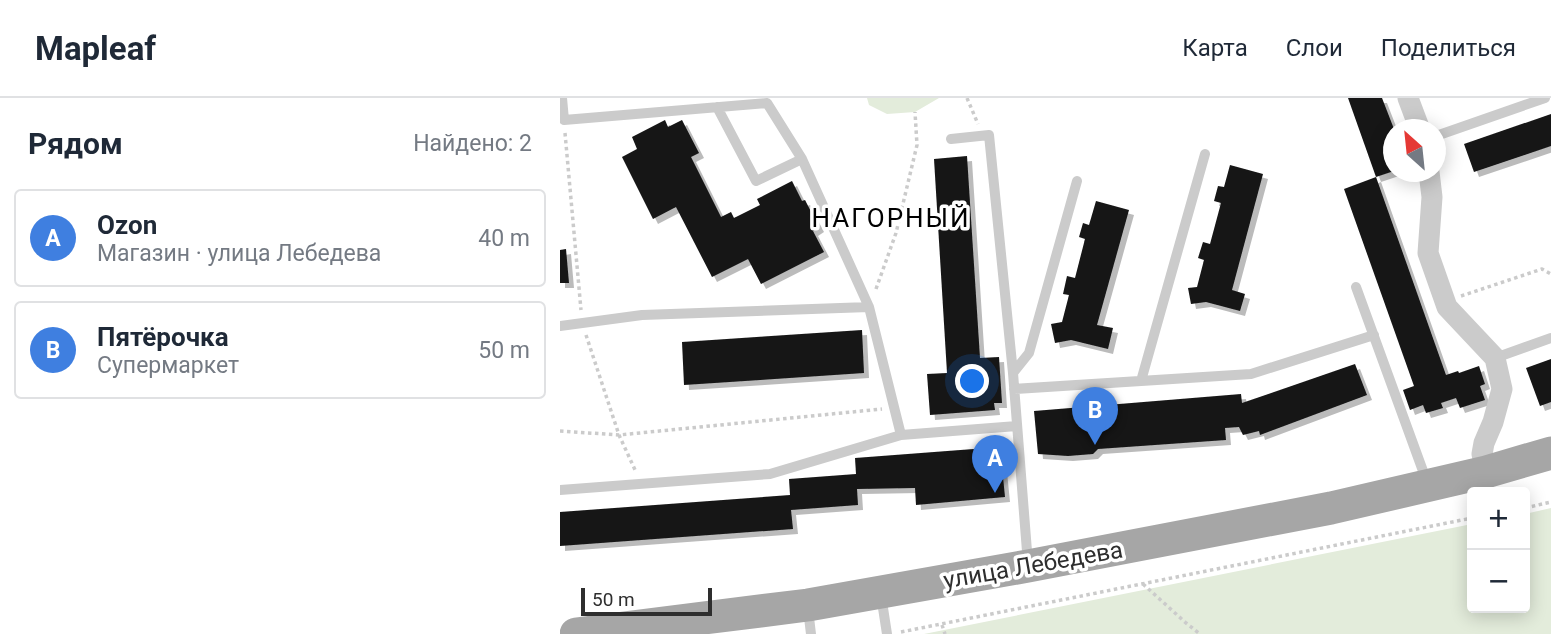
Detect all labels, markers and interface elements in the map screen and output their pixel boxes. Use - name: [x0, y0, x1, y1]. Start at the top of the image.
- text: Mapleaf: [35, 29, 156, 68]
- text: Карта: [1182, 34, 1248, 62]
- text: Слои: [1286, 34, 1343, 62]
- text: Поделиться: [1381, 34, 1516, 62]
- north arrow: [1383, 119, 1446, 182]
- text: Рядом: [28, 126, 123, 161]
- text: Найдено: 2: [413, 130, 532, 157]
- district label: НАГОРНЫЙ: [811, 203, 971, 233]
- text: Ozon: [97, 210, 157, 240]
- text: A: [45, 225, 61, 252]
- text: 40 m: [478, 225, 530, 252]
- text: Магазин · улица Лебедева: [97, 240, 381, 267]
- text: Пятёрочка: [97, 322, 229, 352]
- text: B: [46, 337, 60, 364]
- text: 50 m: [478, 337, 530, 364]
- text: Супермаркет: [97, 352, 239, 379]
- your location: [955, 364, 989, 398]
- pin: B: [1072, 387, 1118, 445]
- pin: A: [972, 435, 1018, 493]
- map controls: [1467, 487, 1530, 613]
- button: +: [1467, 487, 1530, 550]
- street label: улица Лебедева: [941, 535, 1125, 595]
- button: −: [1467, 550, 1530, 613]
- scale bar: [581, 585, 712, 617]
- text: 50 m: [592, 588, 635, 611]

